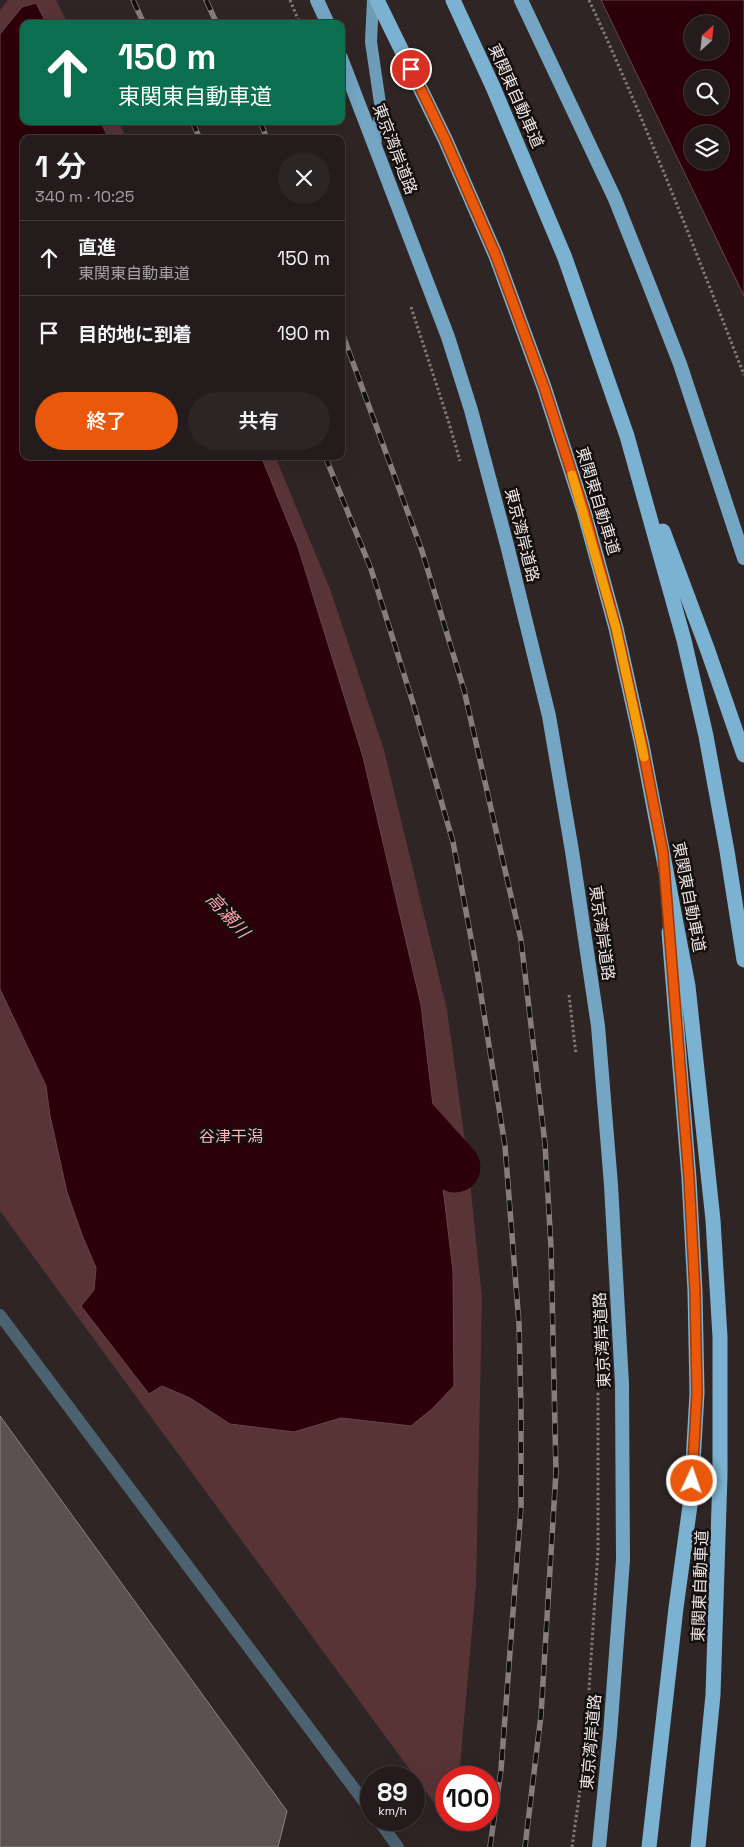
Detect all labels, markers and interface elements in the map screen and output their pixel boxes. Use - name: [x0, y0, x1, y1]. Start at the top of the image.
- north arrow: [684, 15, 729, 60]
- map controls: [684, 15, 729, 170]
- text: 150 m: [118, 35, 216, 79]
- icon: ahead: [35, 40, 100, 105]
- street label: 東関東自動車道: [484, 41, 548, 151]
- pin: [390, 48, 432, 90]
- icon: arrive: [397, 55, 425, 83]
- button: search: [684, 70, 729, 115]
- text: 東関東自動車道: [118, 82, 272, 110]
- street label: 東京湾岸道路: [368, 100, 422, 198]
- button: layers: [684, 125, 729, 170]
- text: 1 分: [35, 147, 86, 186]
- button: close: [278, 152, 330, 204]
- text: 340 m · 10:25: [35, 186, 134, 207]
- text: 直進: [78, 235, 116, 260]
- icon: ahead: [35, 244, 63, 272]
- text: 150 m: [277, 246, 330, 271]
- text: 東関東自動車道: [78, 263, 190, 284]
- icon: arrive: [35, 319, 63, 347]
- text: 190 m: [277, 321, 330, 346]
- text: 目的地に到着: [78, 322, 192, 347]
- button: 終了: [35, 392, 178, 450]
- button: 共有: [188, 392, 330, 450]
- street label: 東関東自動車道: [572, 444, 624, 558]
- street label: 東京湾岸道路: [500, 486, 544, 584]
- street label: 東関東自動車道: [668, 840, 710, 954]
- street label: 東京湾岸道路: [585, 884, 619, 982]
- water label: 高瀬川: [201, 887, 256, 944]
- park label: 谷津干潟: [199, 1126, 263, 1147]
- street label: 東京湾岸道路: [589, 1292, 615, 1388]
- position arrow: [665, 1454, 717, 1506]
- street label: 東関東自動車道: [688, 1530, 712, 1642]
- street label: 東京湾岸道路: [576, 1693, 606, 1791]
- speed limit sign: 100: [435, 1766, 500, 1831]
- text: 89: [377, 1776, 408, 1808]
- text: km/h: [378, 1803, 407, 1819]

